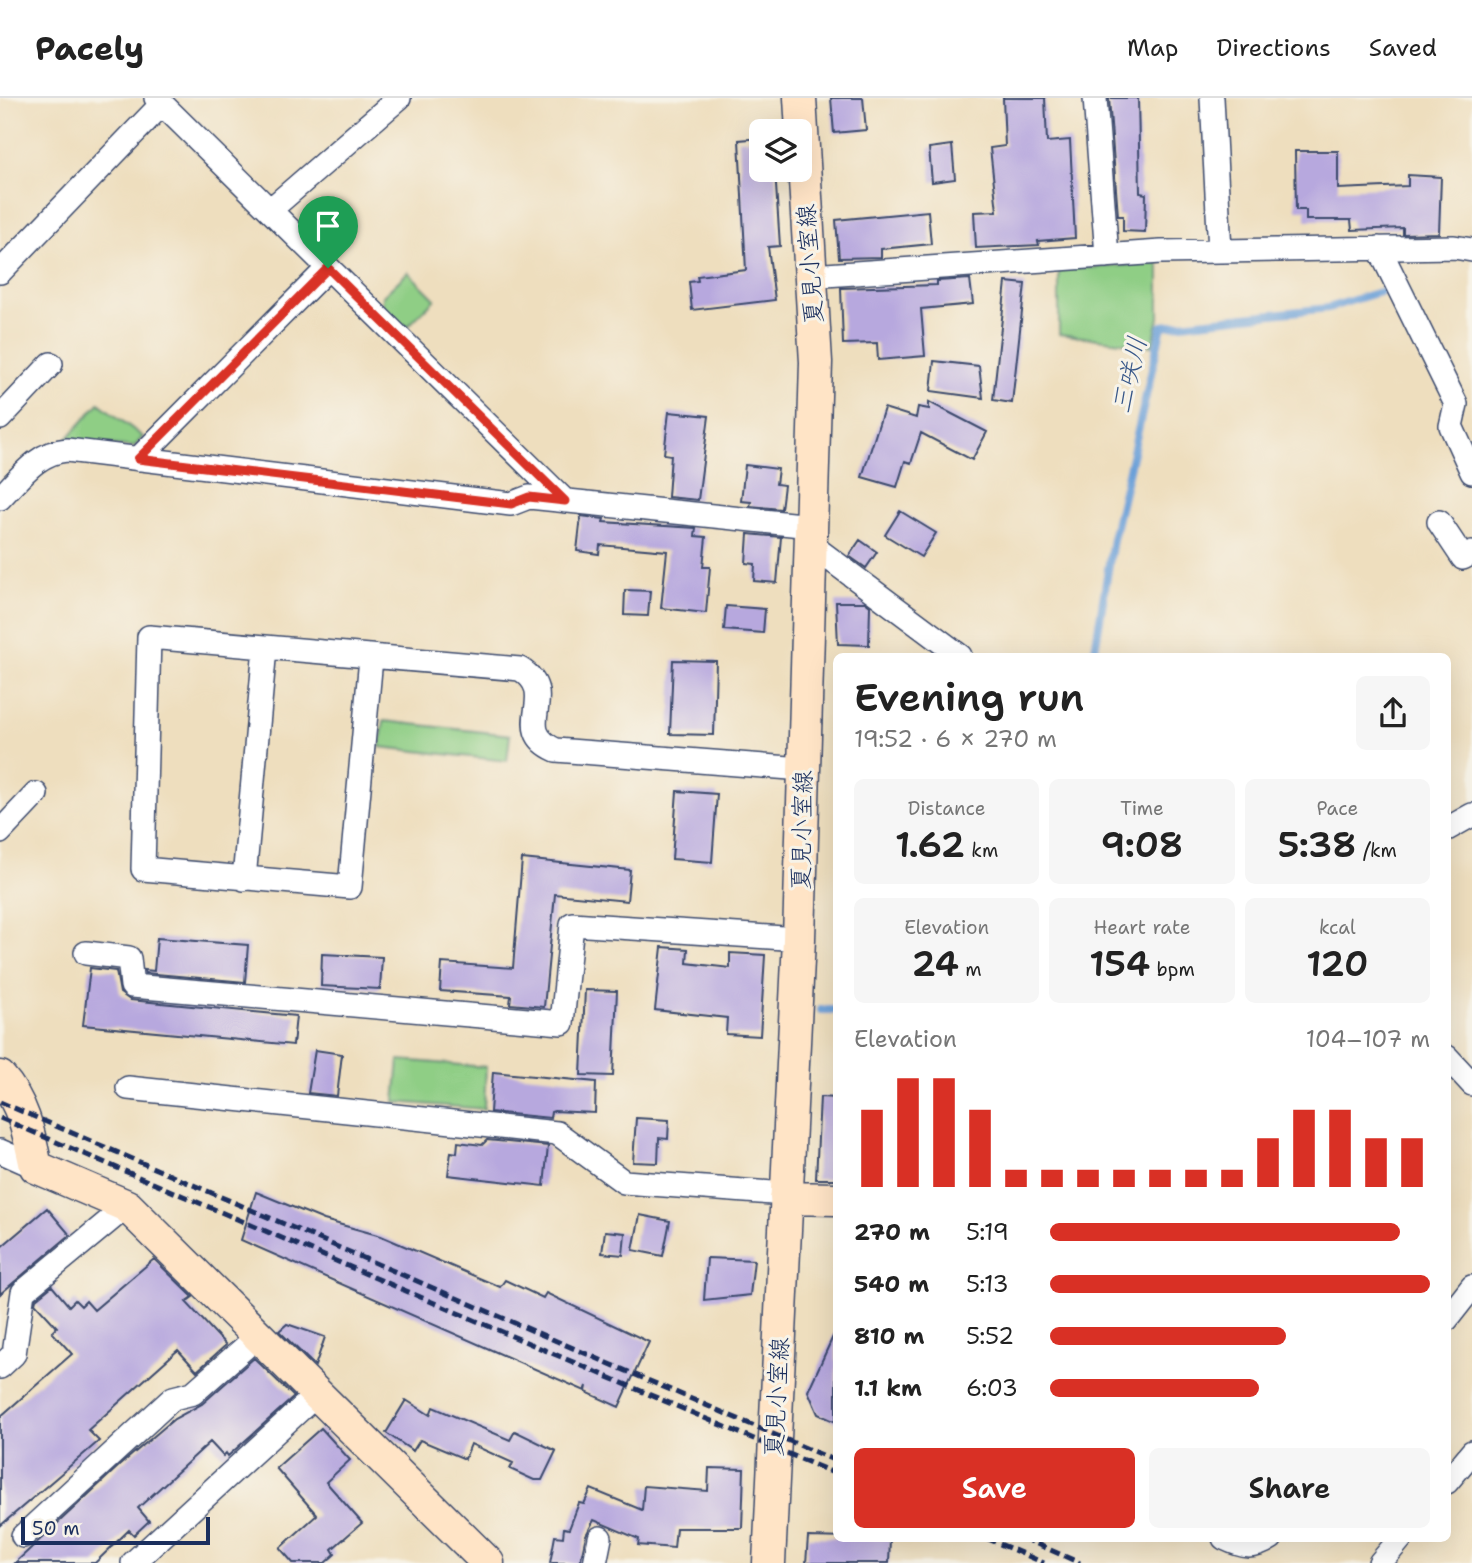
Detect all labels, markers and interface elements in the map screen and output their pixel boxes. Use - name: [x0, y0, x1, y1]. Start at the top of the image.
- text: Pacely: [35, 26, 144, 71]
- text: Map: [1127, 32, 1178, 64]
- text: Directions: [1216, 32, 1331, 64]
- text: Saved: [1369, 32, 1437, 64]
- map controls: [749, 119, 812, 182]
- button: layers: [749, 119, 812, 182]
- pin: [298, 196, 358, 268]
- street label: 夏見小室線: [790, 203, 830, 325]
- icon: arrive: [309, 207, 347, 245]
- water label: 三咲川: [1103, 333, 1154, 417]
- text: Evening run: [854, 672, 1084, 723]
- button: share: [1356, 676, 1430, 750]
- text: 19:52 · 6 × 270 m: [854, 724, 1057, 754]
- street label: 夏見小室線: [785, 770, 819, 890]
- text: Distance: [908, 796, 986, 821]
- text: Time: [1120, 796, 1164, 821]
- text: Pace: [1316, 796, 1358, 821]
- text: 1.62: [895, 821, 965, 868]
- text: 9:08: [1101, 821, 1183, 868]
- text: 5:38: [1278, 821, 1356, 868]
- text: km: [965, 838, 998, 863]
- text: /km: [1356, 838, 1397, 863]
- text: Elevation: [904, 915, 989, 940]
- text: Heart rate: [1094, 915, 1190, 940]
- text: kcal: [1319, 915, 1356, 940]
- text: 24: [912, 940, 959, 987]
- text: 154: [1089, 940, 1150, 987]
- text: 120: [1306, 940, 1368, 987]
- text: m: [959, 957, 982, 982]
- text: bpm: [1150, 957, 1195, 982]
- text: Elevation: [854, 1024, 957, 1054]
- text: 104–107 m: [1306, 1024, 1430, 1054]
- text: 270 m: [854, 1217, 930, 1247]
- text: 5:19: [966, 1217, 1009, 1247]
- text: 540 m: [854, 1269, 929, 1299]
- text: 5:13: [966, 1269, 1009, 1299]
- text: 810 m: [854, 1321, 924, 1351]
- text: 5:52: [966, 1321, 1014, 1351]
- street label: 夏見小室線: [758, 1336, 796, 1458]
- text: 1.1 km: [854, 1373, 922, 1403]
- text: 6:03: [966, 1373, 1018, 1403]
- button: Save: [854, 1448, 1135, 1528]
- button: Share: [1149, 1448, 1430, 1528]
- scale bar: [21, 1514, 210, 1546]
- text: 50 m: [32, 1516, 80, 1541]

